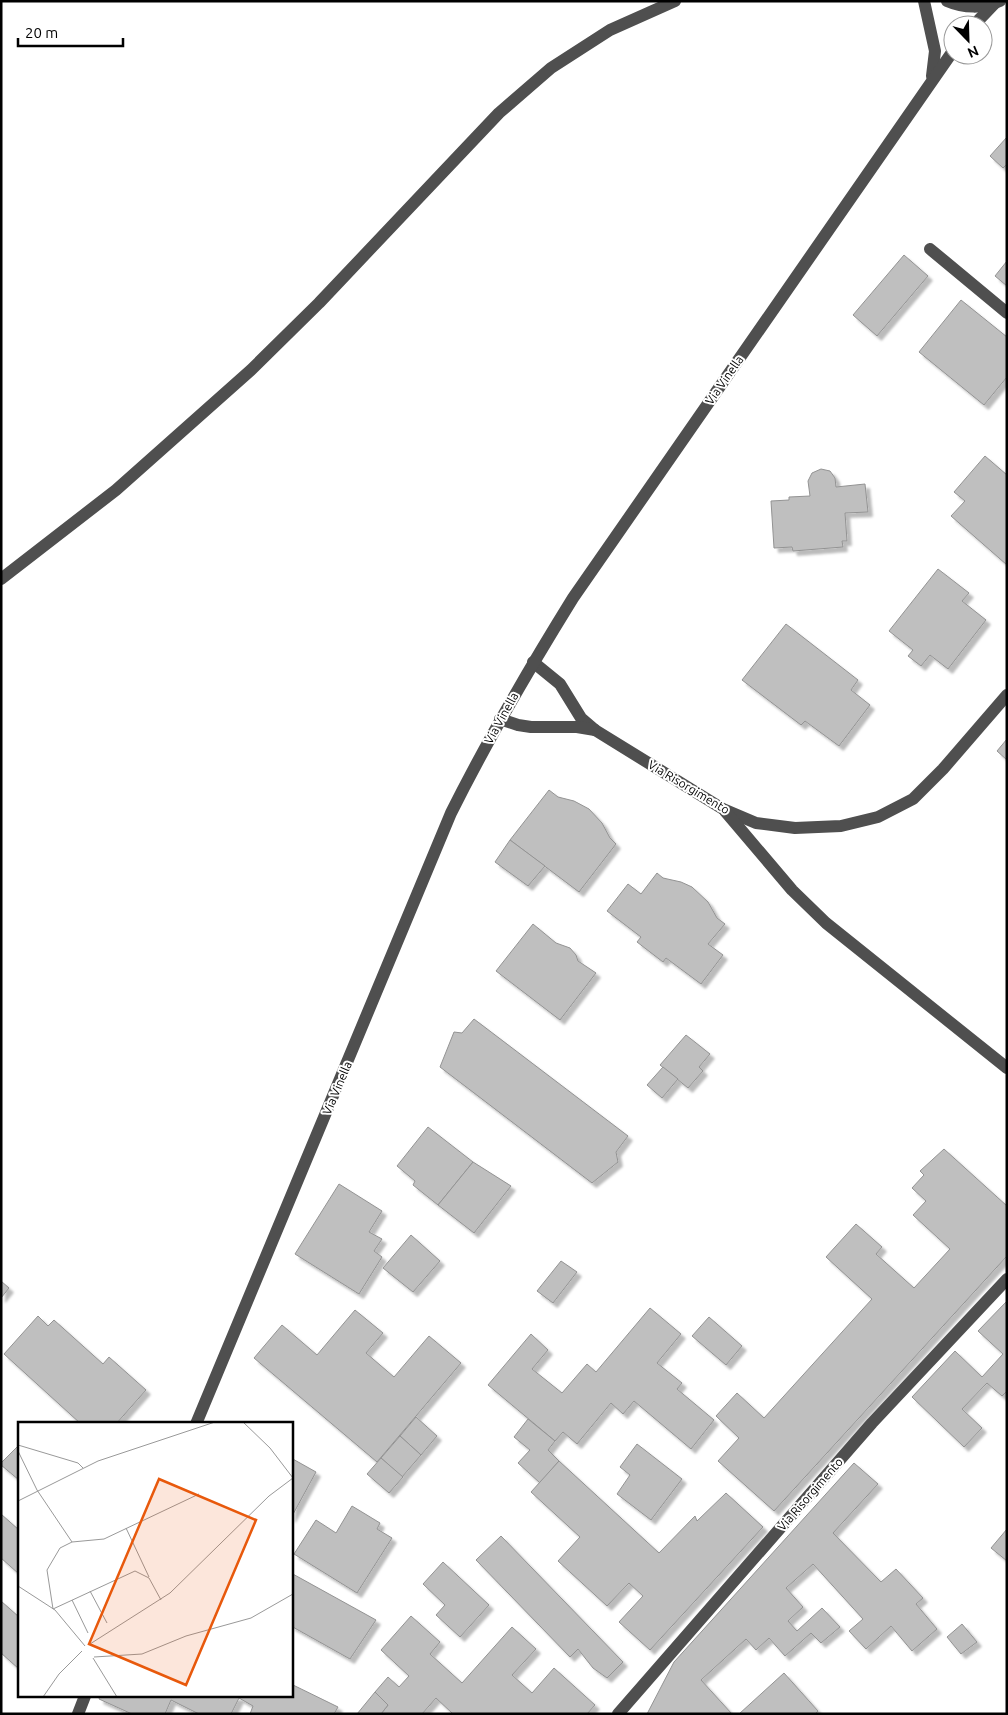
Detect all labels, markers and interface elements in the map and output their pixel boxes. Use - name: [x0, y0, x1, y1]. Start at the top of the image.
- scale bar: [18, 15, 122, 47]
- north arrow: [943, 15, 993, 65]
- text: 20 m: [25, 24, 58, 41]
- text: N: [965, 43, 981, 61]
- street label: Via Vinella: [702, 353, 746, 407]
- street label: Via Vinella: [482, 690, 520, 746]
- street label: Via Risorgimento: [646, 758, 732, 816]
- street label: Via Vinella: [320, 1059, 354, 1117]
- inset map: [18, 1422, 292, 1698]
- street label: Via Risorgimento: [775, 1455, 845, 1533]

